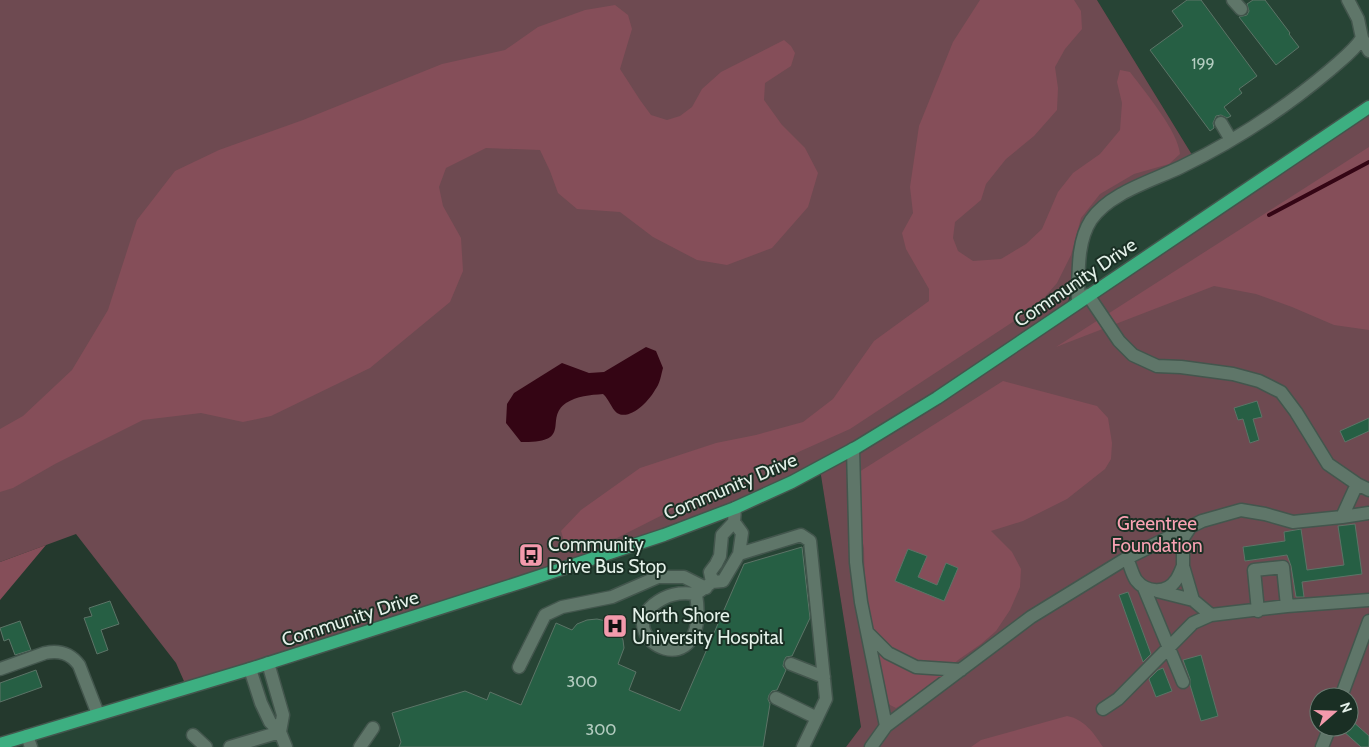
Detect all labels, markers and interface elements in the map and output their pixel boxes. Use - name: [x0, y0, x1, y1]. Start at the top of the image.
- house number: 199: [1191, 54, 1215, 73]
- street label: Community Drive: [1010, 233, 1141, 332]
- street label: Community Drive: [660, 448, 801, 525]
- park label: Greentree Foundation: [1111, 512, 1203, 557]
- place label: Community Drive Bus Stop: [548, 533, 666, 578]
- bus stop icon: Community Drive Bus Stop: [518, 542, 544, 568]
- street label: Community Drive: [279, 585, 422, 651]
- place label: North Shore University Hospital: [632, 604, 784, 649]
- hospital icon: North Shore University Hospital: [602, 613, 628, 639]
- house number: 300: [567, 672, 598, 691]
- north arrow: [1309, 687, 1359, 737]
- text: N: [1336, 700, 1356, 715]
- house number: 300: [586, 720, 617, 739]

